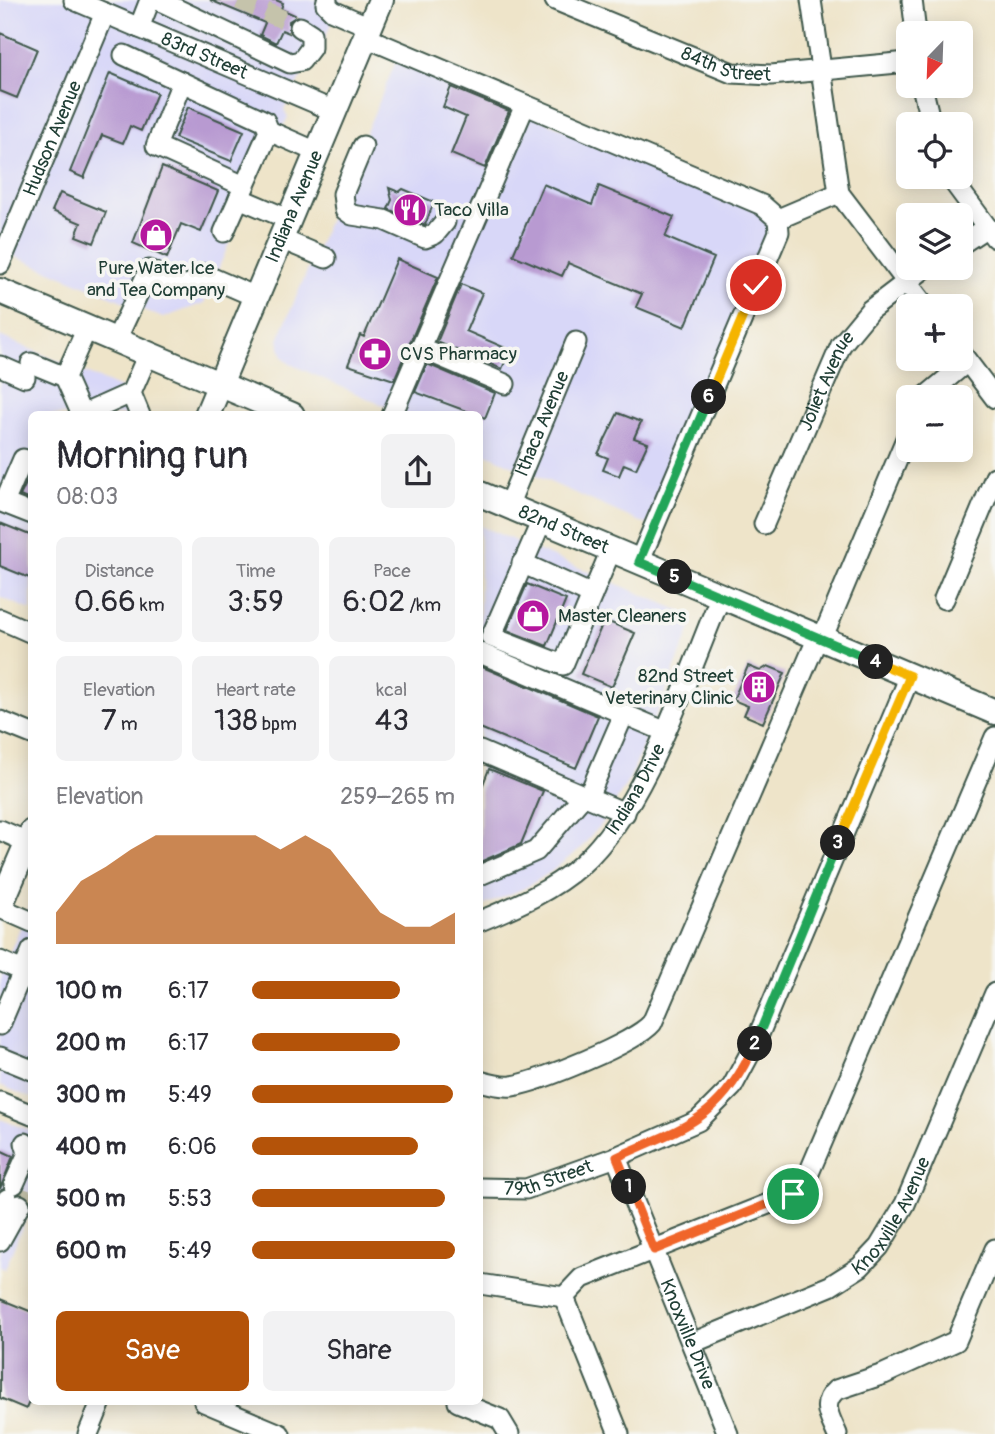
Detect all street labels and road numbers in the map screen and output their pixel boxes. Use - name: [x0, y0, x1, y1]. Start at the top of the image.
- street label: 83rd Street: [158, 27, 252, 85]
- street label: 84th Street: [678, 41, 772, 87]
- street label: Hudson Avenue: [18, 77, 87, 200]
- street label: Indiana Avenue: [260, 146, 329, 266]
- street label: Joliet Avenue: [794, 326, 860, 435]
- street label: Ithaca Avenue: [510, 367, 575, 480]
- street label: 82nd Street: [515, 500, 613, 559]
- street label: Indiana Drive: [600, 739, 671, 840]
- street label: Knoxville Avenue: [847, 1153, 936, 1281]
- street label: 79th Street: [504, 1154, 596, 1201]
- street label: Knoxville Drive: [654, 1275, 721, 1394]

